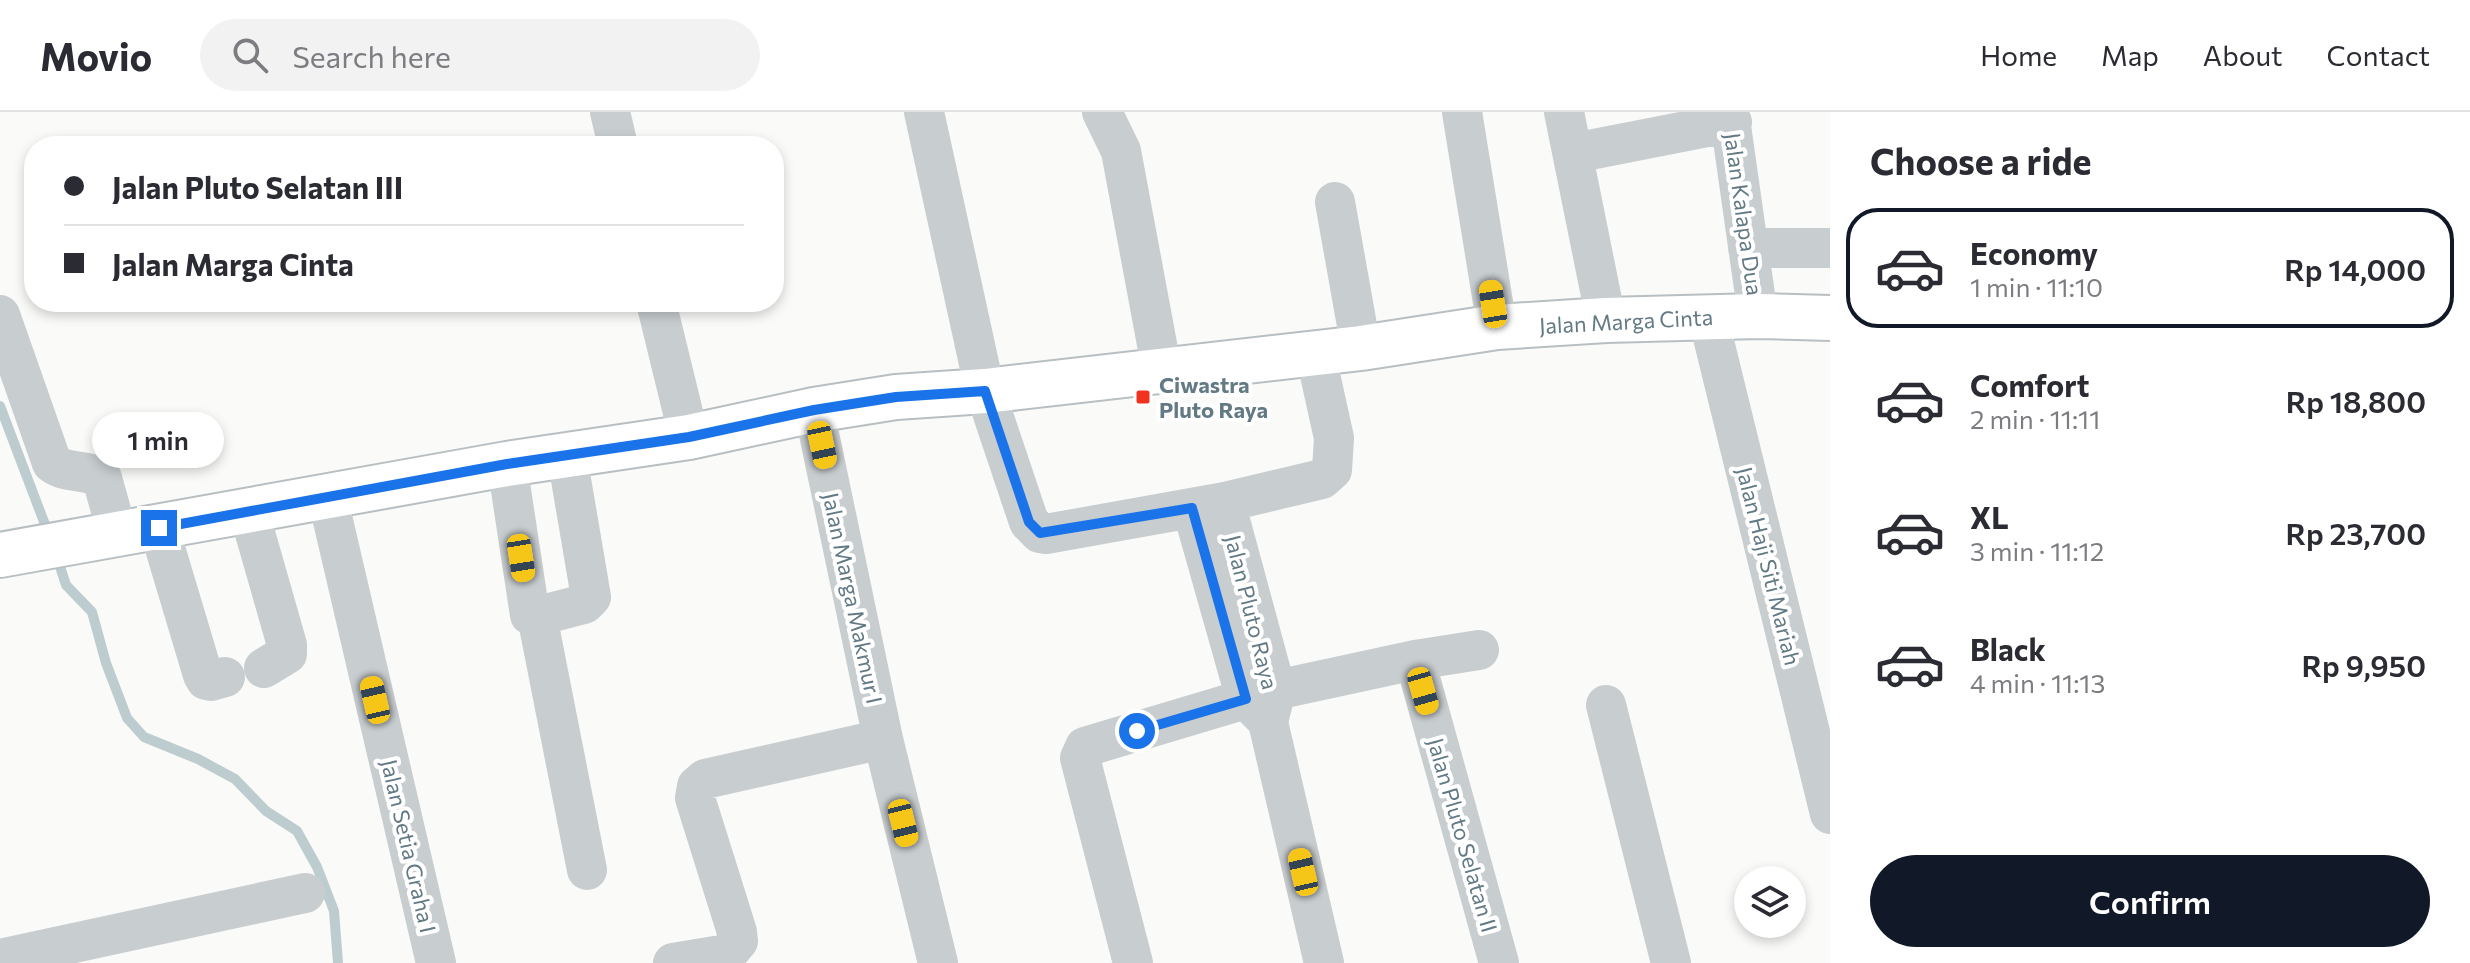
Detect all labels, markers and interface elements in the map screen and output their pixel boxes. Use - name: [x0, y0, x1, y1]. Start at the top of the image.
- search box: [200, 19, 760, 91]
- text: Movio: [40, 32, 152, 79]
- icon: search: [228, 33, 272, 77]
- text: Search here: [292, 37, 451, 74]
- text: Home: [1980, 38, 2057, 72]
- text: Map: [2101, 38, 2159, 72]
- text: About: [2203, 38, 2283, 72]
- text: Contact: [2327, 38, 2430, 72]
- street label: Jalan Kalapa Dua: [1719, 131, 1769, 297]
- text: Choose a ride: [1870, 138, 2091, 182]
- text: Jalan Pluto Selatan III: [112, 168, 403, 205]
- icon: car: [1874, 232, 1946, 304]
- text: Economy: [1970, 234, 2098, 271]
- text: Jalan Marga Cinta: [112, 245, 354, 282]
- text: Rp 14,000: [2284, 250, 2426, 287]
- text: 1 min · 11:10: [1970, 271, 2103, 302]
- car: [1477, 278, 1509, 330]
- street label: Jalan Marga Cinta: [1538, 303, 1714, 339]
- icon: car: [1874, 364, 1946, 436]
- text: Comfort: [1970, 366, 2089, 403]
- place label: Ciwastra Pluto Raya: [1159, 371, 1268, 423]
- text: Rp 18,800: [2286, 382, 2426, 419]
- marker: Ciwastra Pluto Raya: [1134, 388, 1152, 406]
- text: 2 min · 11:11: [1970, 403, 2100, 434]
- callout: 1 min: [93, 412, 225, 468]
- car: [805, 419, 839, 471]
- text: 1 min: [127, 424, 189, 455]
- street label: Jalan Haji Siti Mariah: [1731, 464, 1807, 668]
- street label: Jalan Marga Makmur I: [817, 490, 889, 706]
- icon: car: [1874, 496, 1946, 568]
- text: XL: [1970, 498, 2009, 535]
- route end: [141, 510, 177, 546]
- text: Rp 23,700: [2285, 514, 2426, 551]
- car: [505, 532, 537, 584]
- street label: Jalan Pluto Raya: [1220, 532, 1284, 692]
- text: 3 min · 11:12: [1970, 535, 2104, 566]
- icon: car: [1874, 628, 1946, 700]
- text: Black: [1970, 630, 2046, 667]
- text: Rp 9,950: [2302, 646, 2426, 683]
- car: [1405, 665, 1441, 717]
- text: 4 min · 11:13: [1970, 667, 2105, 698]
- car: [358, 674, 392, 726]
- route start: [1119, 713, 1155, 749]
- street label: Jalan Pluto Selatan II: [1422, 735, 1504, 935]
- street label: Jalan Setia Graha I: [376, 757, 442, 935]
- car: [886, 797, 920, 849]
- car: [1286, 846, 1320, 898]
- button: Confirm: [1870, 855, 2430, 947]
- map controls: [1734, 866, 1806, 938]
- button: layers: [1734, 866, 1806, 938]

